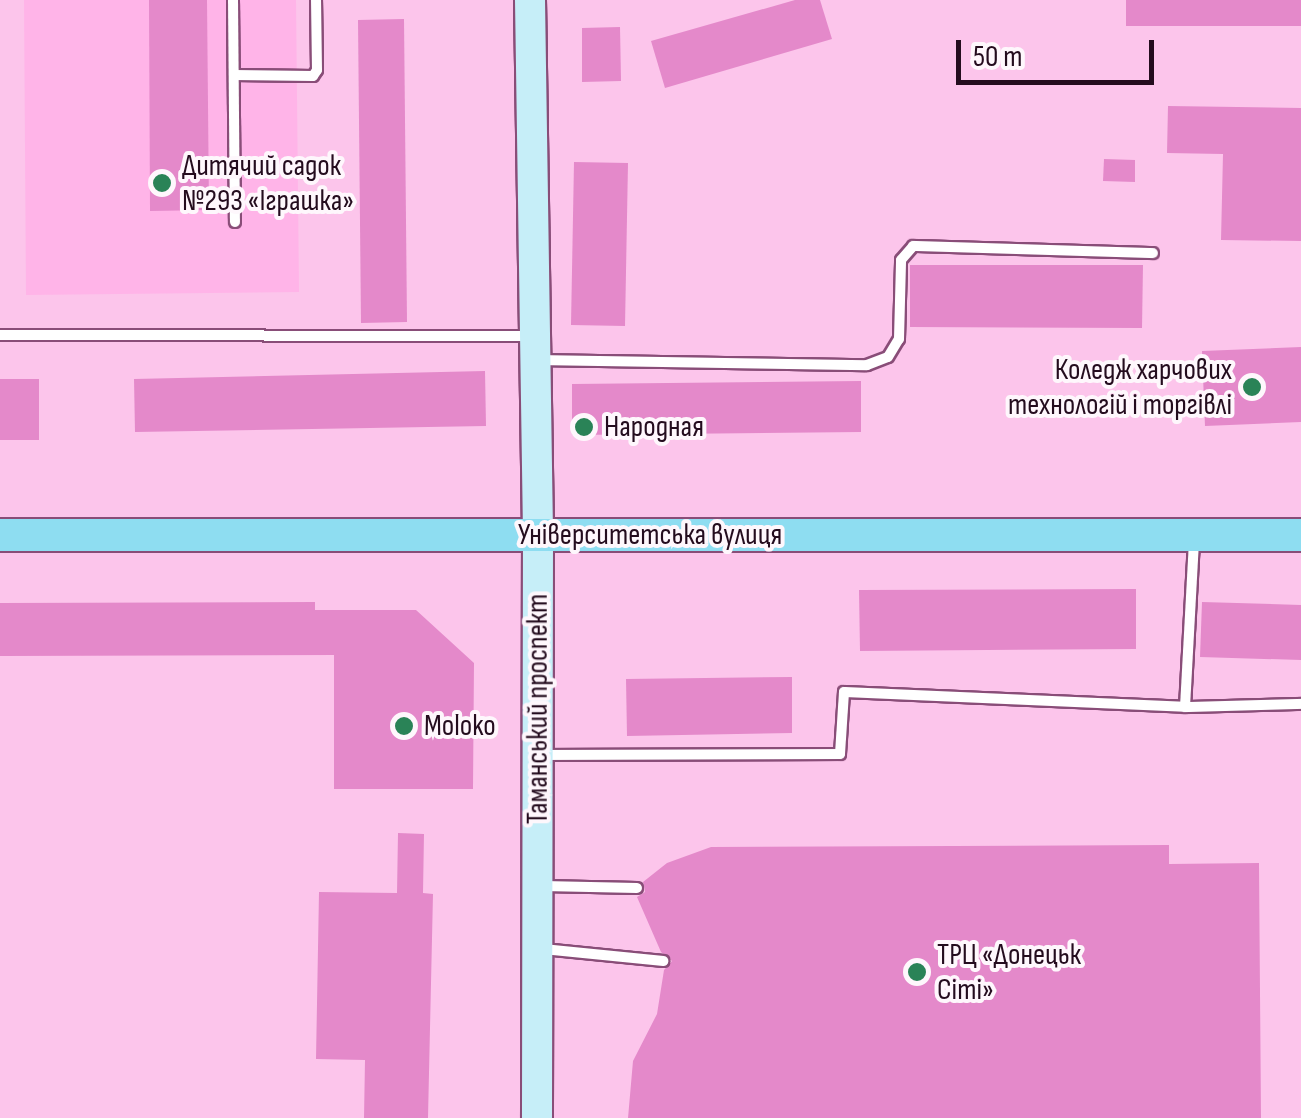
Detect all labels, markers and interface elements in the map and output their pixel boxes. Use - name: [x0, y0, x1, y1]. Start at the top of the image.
- scale bar: [961, 20, 1158, 82]
- text: 50 m: [973, 39, 1022, 75]
- place label: Дитячий садок №293 «Іграшка»: [182, 148, 354, 218]
- marker: Дитячий садок №293 «Іграшка»: [151, 172, 173, 194]
- place label: Коледж харчових технологій і торгівлі: [1008, 352, 1232, 422]
- marker: Коледж харчових технологій і торгівлі: [1241, 376, 1263, 398]
- place label: Народная: [604, 409, 704, 445]
- marker: Народная: [573, 416, 595, 438]
- street label: Університетська вулиця: [518, 517, 782, 553]
- street label: Таманський проспект: [520, 594, 556, 824]
- place label: Moloko: [424, 708, 496, 744]
- marker: Moloko: [393, 715, 415, 737]
- place label: ТРЦ «Донецьк Сіті»: [937, 937, 1081, 1008]
- marker: ТРЦ «Донецьк Сіті»: [906, 961, 928, 983]

